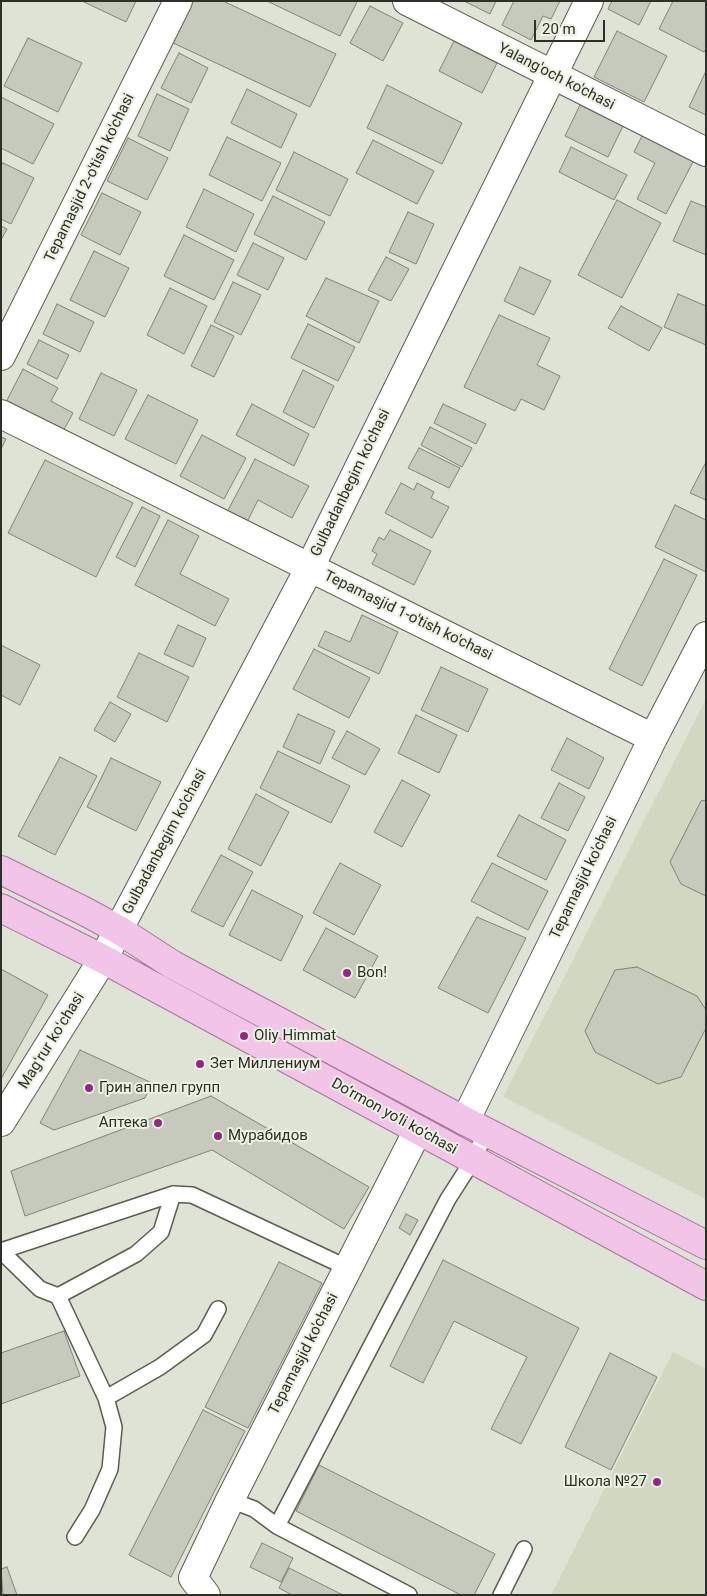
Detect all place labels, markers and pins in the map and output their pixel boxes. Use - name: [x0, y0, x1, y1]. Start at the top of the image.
- place label: Bon!: [357, 964, 387, 982]
- marker: Bon!: [341, 967, 353, 979]
- place label: Oliy Himmat: [254, 1027, 336, 1045]
- marker: Oliy Himmat: [238, 1030, 250, 1042]
- place label: Зет Миллениум: [210, 1055, 320, 1073]
- marker: Зет Миллениум: [194, 1058, 206, 1070]
- place label: Грин аппел групп: [99, 1079, 220, 1097]
- marker: Грин аппел групп: [83, 1082, 95, 1094]
- place label: Аптека: [99, 1114, 148, 1132]
- marker: Аптека: [152, 1117, 164, 1129]
- place label: Мурабидов: [228, 1127, 308, 1145]
- marker: Мурабидов: [212, 1130, 224, 1142]
- place label: Школа №27: [564, 1473, 647, 1491]
- marker: Школа №27: [651, 1476, 663, 1488]

